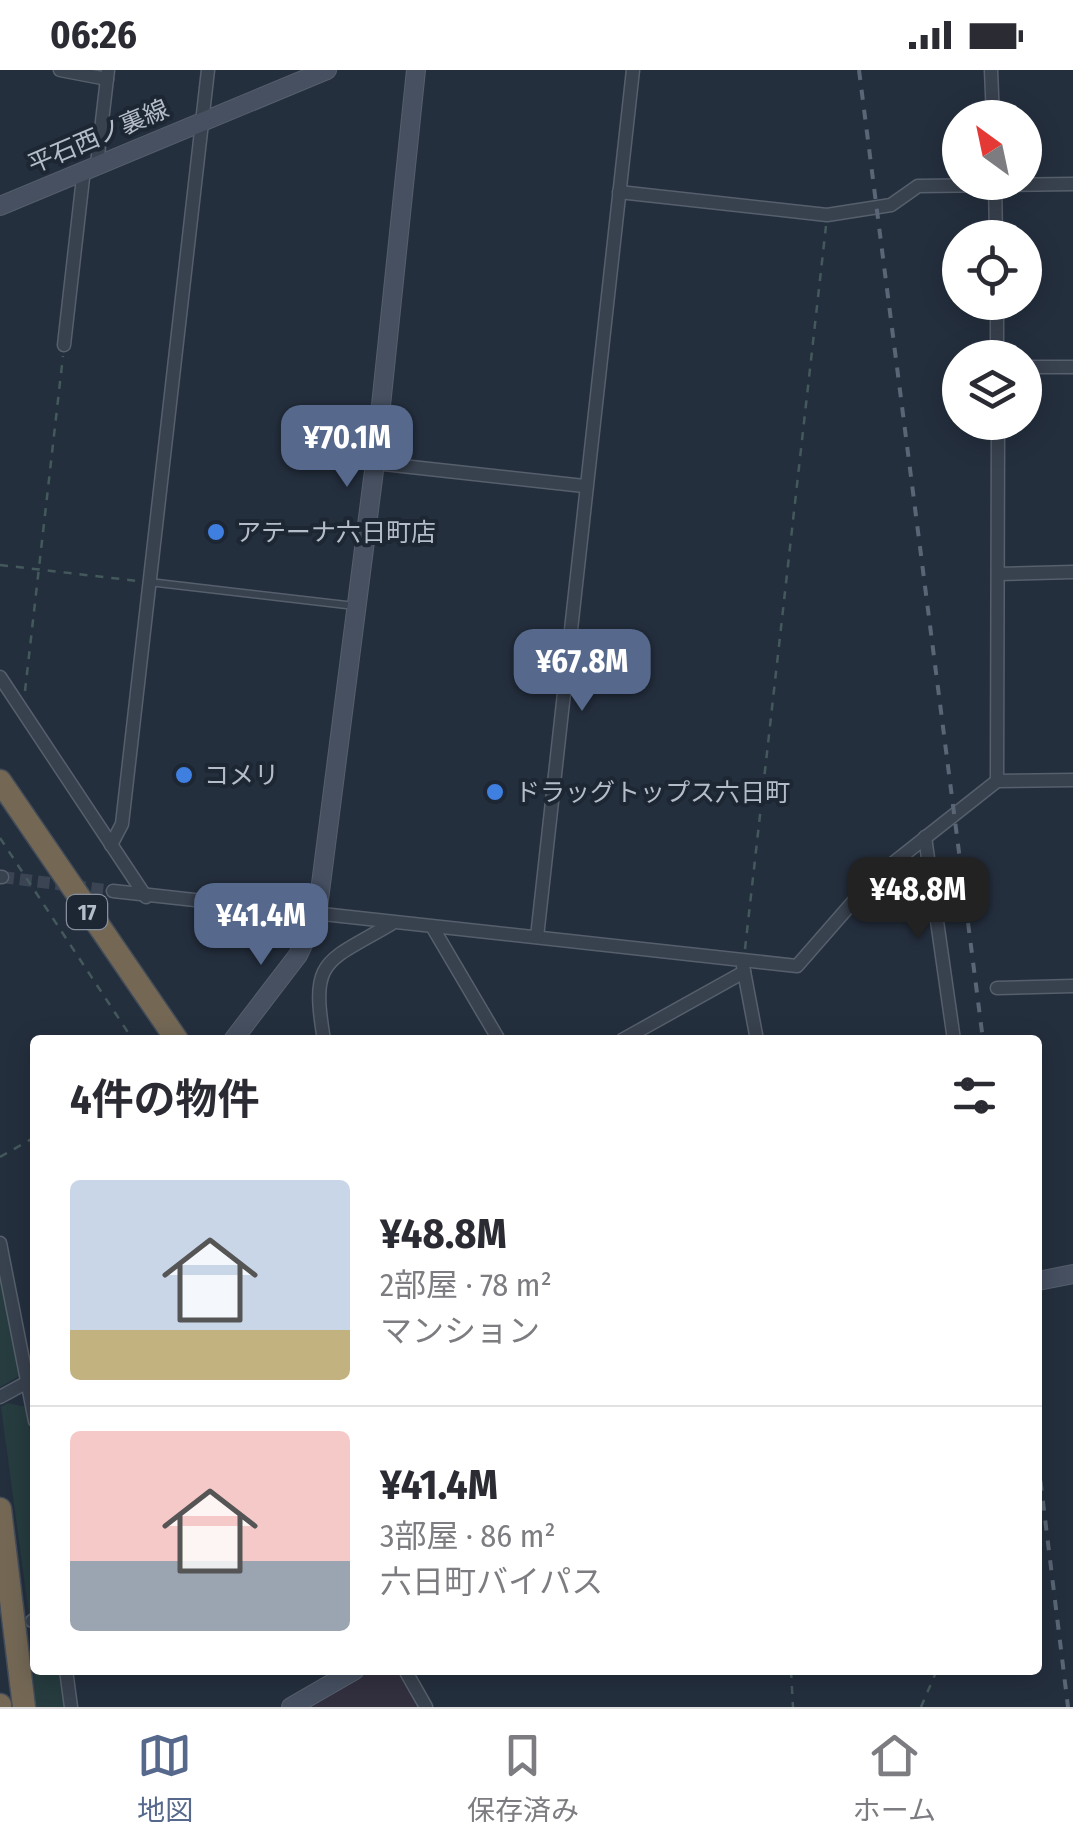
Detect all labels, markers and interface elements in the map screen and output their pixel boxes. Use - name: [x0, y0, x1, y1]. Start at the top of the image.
- text: 06:26: [50, 12, 137, 58]
- street label: 平石西ノ裏線: [23, 94, 173, 180]
- north arrow: [942, 100, 1042, 200]
- map controls: [942, 100, 1042, 440]
- button: locate: [942, 220, 1042, 320]
- button: layers: [942, 340, 1042, 440]
- pin: ¥70.1M: [266, 405, 428, 490]
- text: ¥70.1M: [303, 418, 391, 456]
- place label: アテーナ六日町店: [236, 518, 436, 548]
- marker: アテーナ六日町店: [205, 521, 227, 543]
- pin: ¥67.8M: [501, 629, 663, 714]
- text: ¥67.8M: [536, 642, 628, 680]
- place label: コメリ: [204, 761, 279, 791]
- marker: コメリ: [173, 764, 195, 786]
- place label: ドラッグトップス六日町: [515, 778, 790, 808]
- marker: ドラッグトップス六日町: [484, 781, 506, 803]
- pin: ¥48.8M: [837, 857, 999, 942]
- text: ¥48.8M: [870, 870, 966, 908]
- pin: ¥41.4M: [180, 883, 342, 968]
- road number: 17: [67, 895, 107, 929]
- text: ¥41.4M: [216, 896, 306, 934]
- icon: filters: [947, 1068, 1002, 1123]
- text: 4件の物件: [70, 1075, 260, 1125]
- text: ¥48.8M: [380, 1209, 507, 1259]
- icon: home: [150, 1220, 270, 1340]
- text: 2部屋 · 78 m²: [380, 1266, 552, 1304]
- text: マンション: [380, 1312, 540, 1350]
- text: ¥41.4M: [380, 1460, 498, 1510]
- icon: home: [150, 1471, 270, 1591]
- text: 3部屋 · 86 m²: [380, 1517, 556, 1555]
- text: 六日町バイパス: [380, 1563, 603, 1601]
- tab: 地図: [137, 1728, 193, 1828]
- tab: 保存済み: [467, 1728, 579, 1828]
- tab: ホーム: [853, 1728, 936, 1828]

